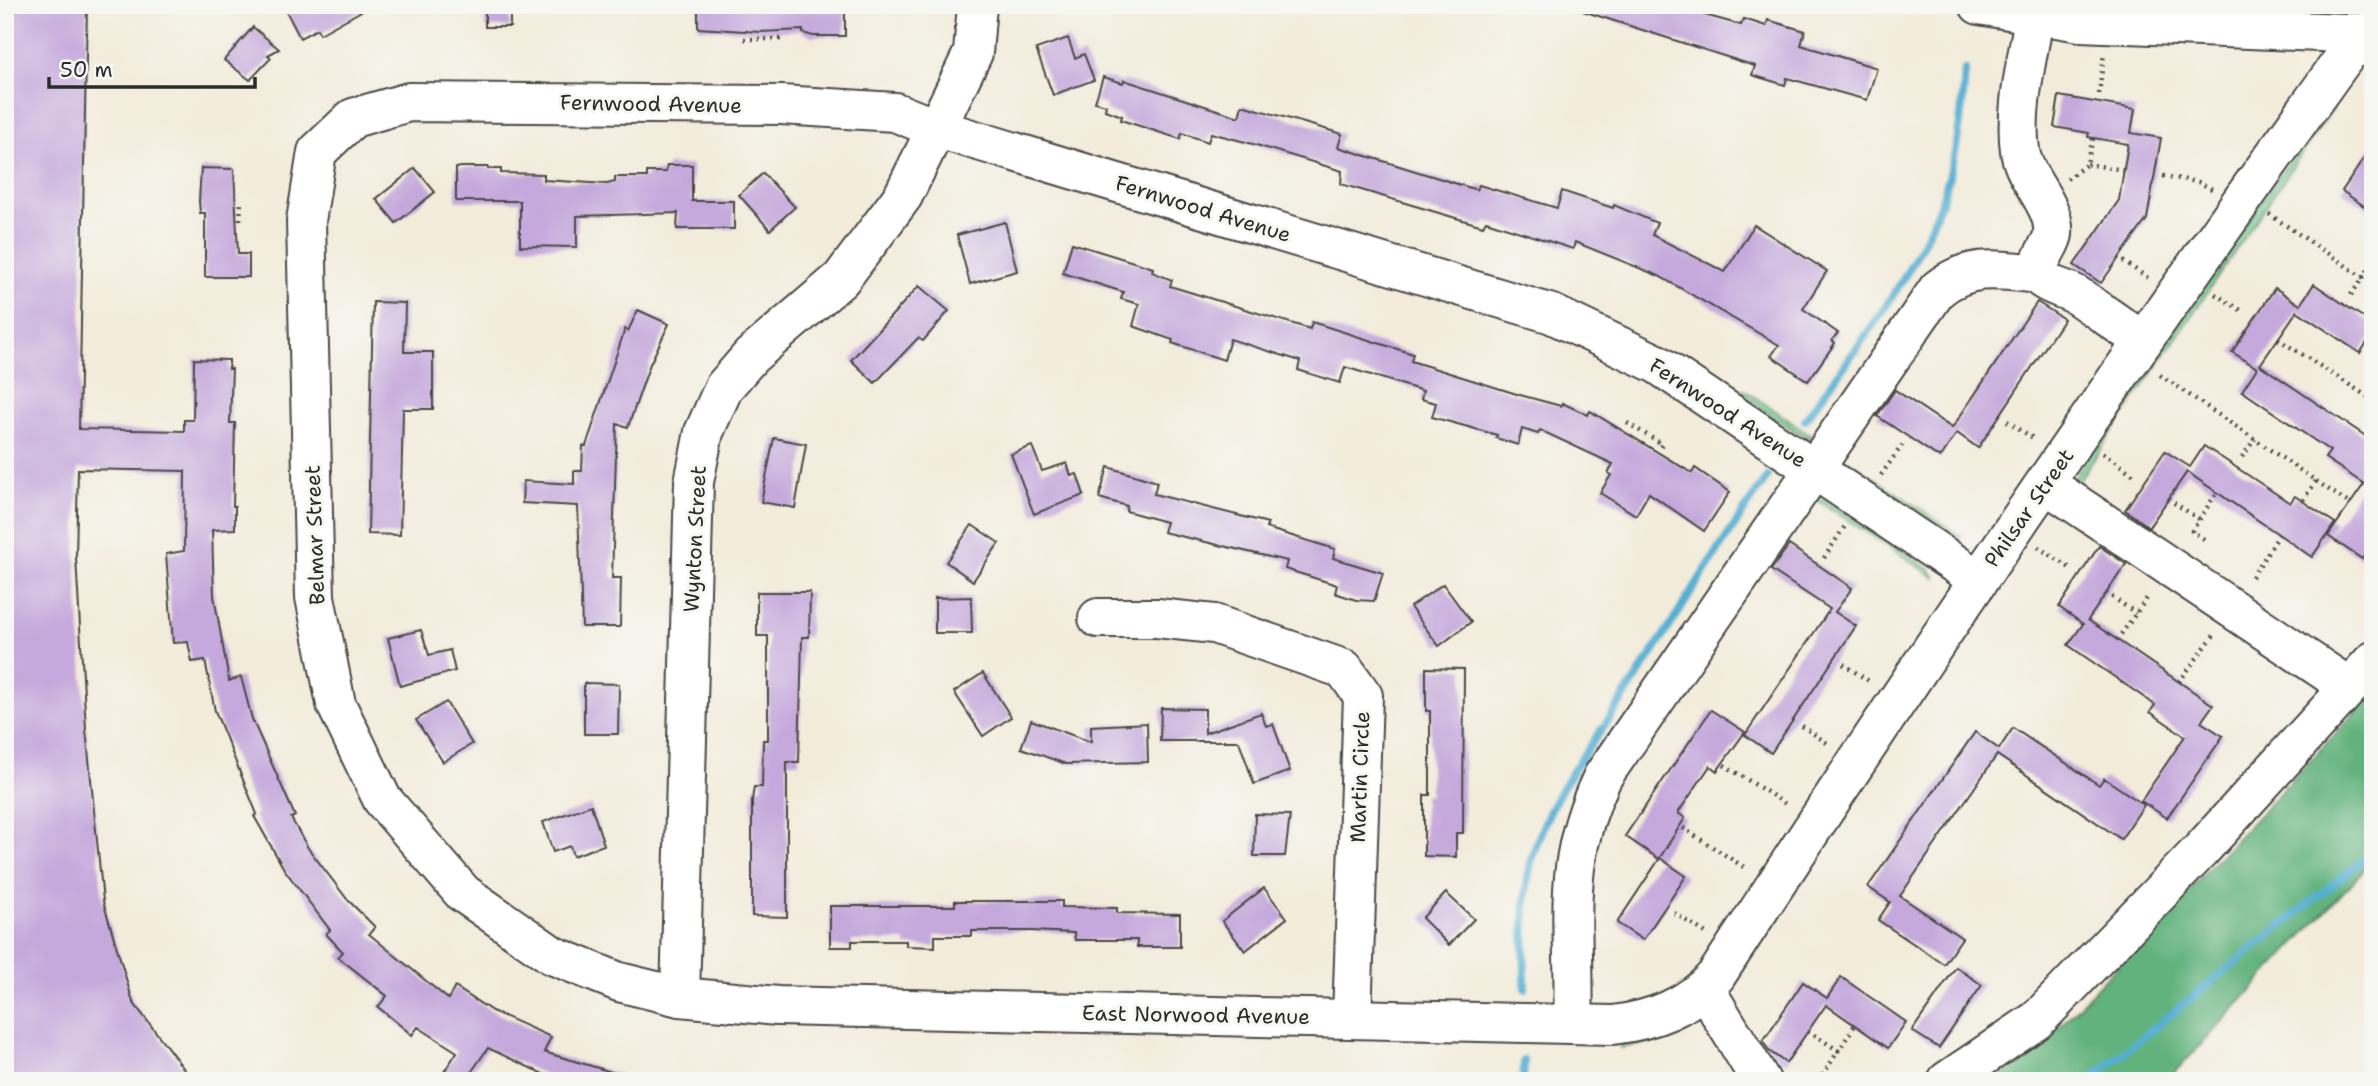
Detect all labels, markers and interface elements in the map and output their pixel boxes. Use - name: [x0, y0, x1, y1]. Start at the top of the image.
- scale bar: [49, 46, 256, 90]
- text: 50 m: [60, 56, 113, 84]
- street label: Fernwood Avenue: [560, 88, 742, 120]
- street label: Fernwood Avenue: [1112, 169, 1294, 249]
- street label: Fernwood Avenue: [1644, 352, 1812, 474]
- street label: Philsar Street: [1978, 443, 2080, 573]
- street label: Belmar Street: [299, 465, 331, 605]
- street label: Wynton Street: [677, 465, 713, 613]
- street label: Martin Circle: [1344, 711, 1376, 843]
- street label: East Norwood Avenue: [1082, 999, 1310, 1031]

